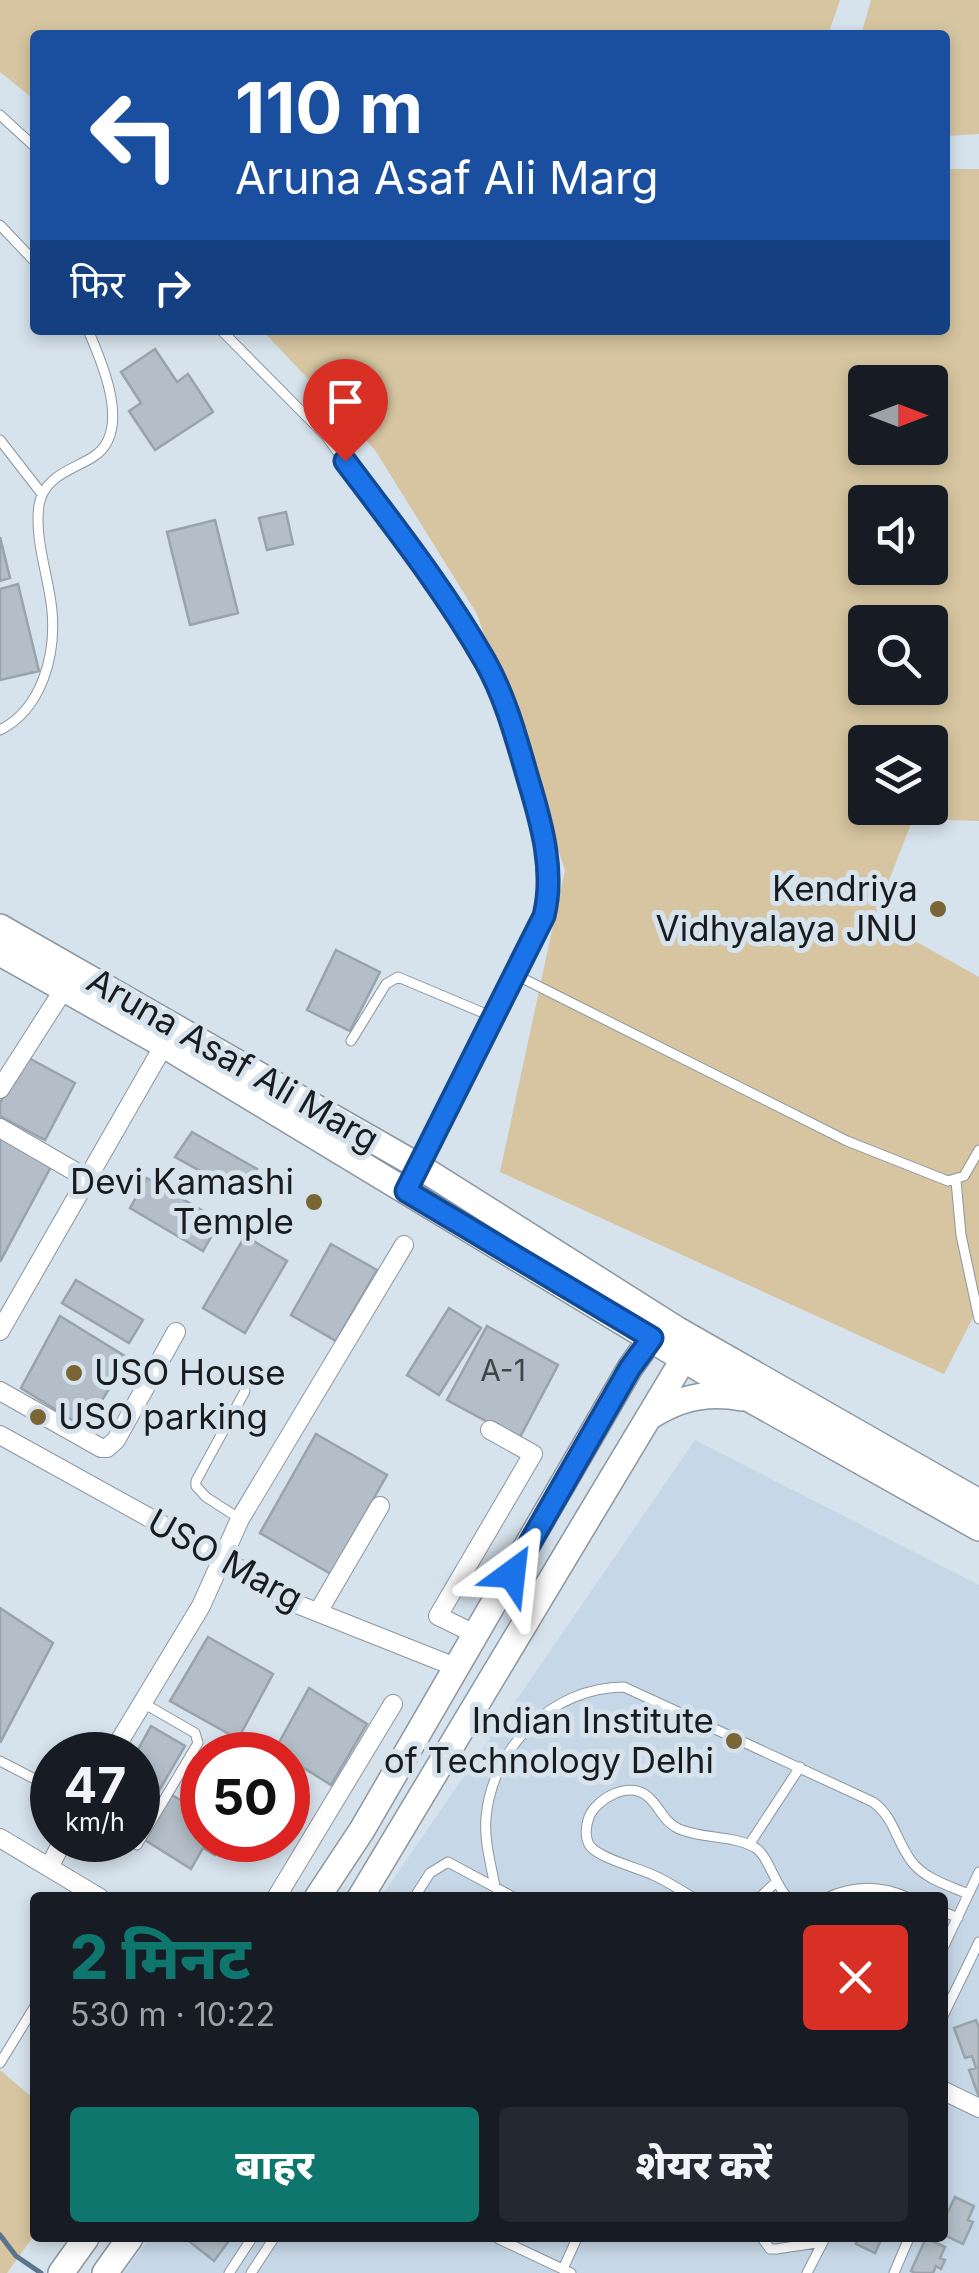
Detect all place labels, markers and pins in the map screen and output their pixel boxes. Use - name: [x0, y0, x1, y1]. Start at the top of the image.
- pin: [303, 359, 388, 462]
- place label: Kendriya Vidhyalaya JNU: [656, 867, 918, 949]
- marker: Kendriya Vidhyalaya JNU: [927, 898, 949, 920]
- place label: Devi Kamashi Temple: [70, 1160, 294, 1242]
- marker: Devi Kamashi Temple: [303, 1191, 325, 1213]
- place label: USO House: [94, 1351, 286, 1393]
- marker: USO House: [63, 1362, 85, 1384]
- place label: USO parking: [58, 1395, 268, 1437]
- marker: USO parking: [27, 1406, 49, 1428]
- place label: Indian Institute of Technology Delhi: [384, 1699, 714, 1781]
- marker: Indian Institute of Technology Delhi: [723, 1730, 745, 1752]

